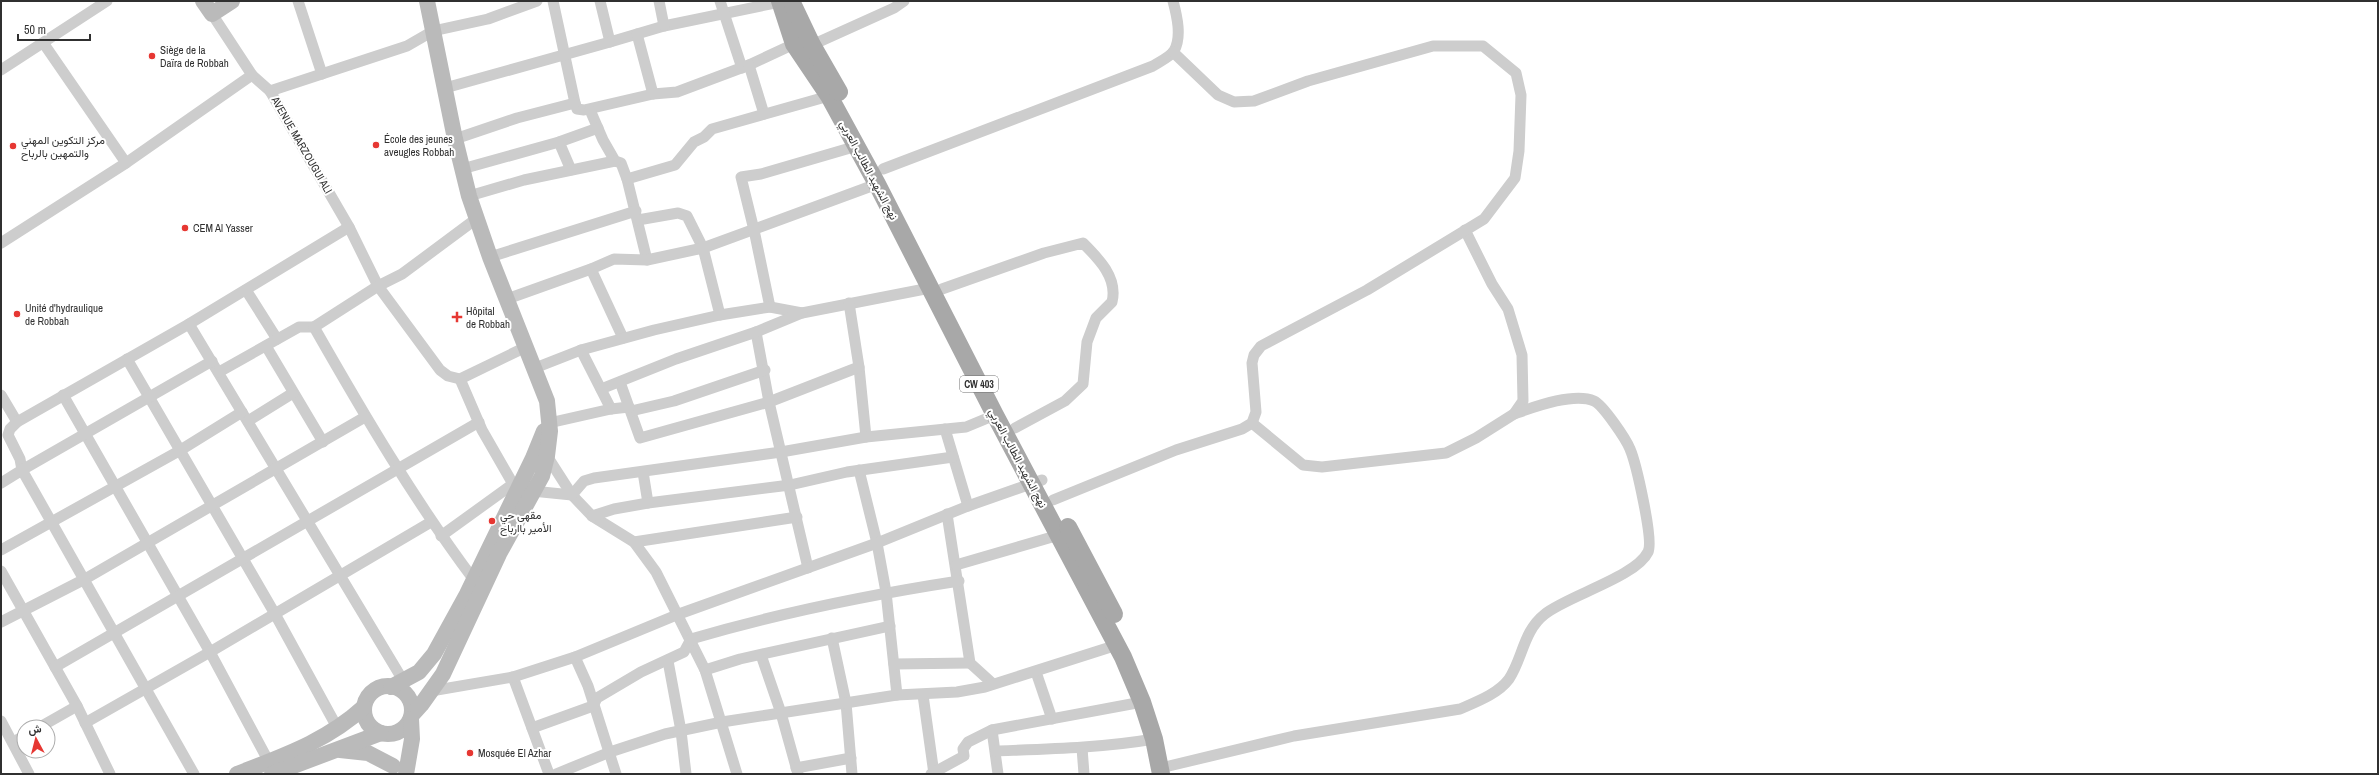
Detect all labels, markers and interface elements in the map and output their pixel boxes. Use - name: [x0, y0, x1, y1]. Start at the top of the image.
- scale bar: [18, 16, 90, 42]
- text: 50 m: [24, 22, 46, 38]
- place label: Siège de la Daïra de Robbah: [160, 43, 229, 70]
- marker: Siège de la Daïra de Robbah: [147, 51, 157, 61]
- street label: AVENUE MARZOUGUI ALI: [268, 93, 335, 196]
- street label: نهج الشهيد الطالب العربي: [834, 118, 901, 224]
- place label: École des jeunes aveugles Robbah: [384, 132, 454, 159]
- place label: مركز التكوين المهني والتمهين بالرباح: [21, 133, 105, 161]
- marker: École des jeunes aveugles Robbah: [371, 140, 381, 150]
- marker: مركز التكوين المهني والتمهين بالرباح: [8, 141, 18, 151]
- place label: CEM Al Yasser: [193, 221, 253, 235]
- marker: CEM Al Yasser: [180, 223, 190, 233]
- place label: Unité d'hydraulique de Robbah: [25, 301, 103, 328]
- place label: Hôpital de Robbah: [466, 304, 510, 331]
- marker: Unité d'hydraulique de Robbah: [12, 309, 22, 319]
- marker: Hôpital de Robbah: [451, 311, 463, 323]
- road number: CW 403: [960, 376, 998, 392]
- street label: نهج الشهيد الطالب العربي: [983, 406, 1050, 512]
- place label: مقهى حي الأمير باارباح: [500, 508, 551, 536]
- marker: مقهى حي الأمير باارباح: [487, 516, 497, 526]
- north arrow: [16, 719, 56, 759]
- text: ش: [27, 721, 42, 737]
- place label: Mosquée El Azhar: [478, 746, 551, 760]
- marker: Mosquée El Azhar: [465, 748, 475, 758]

